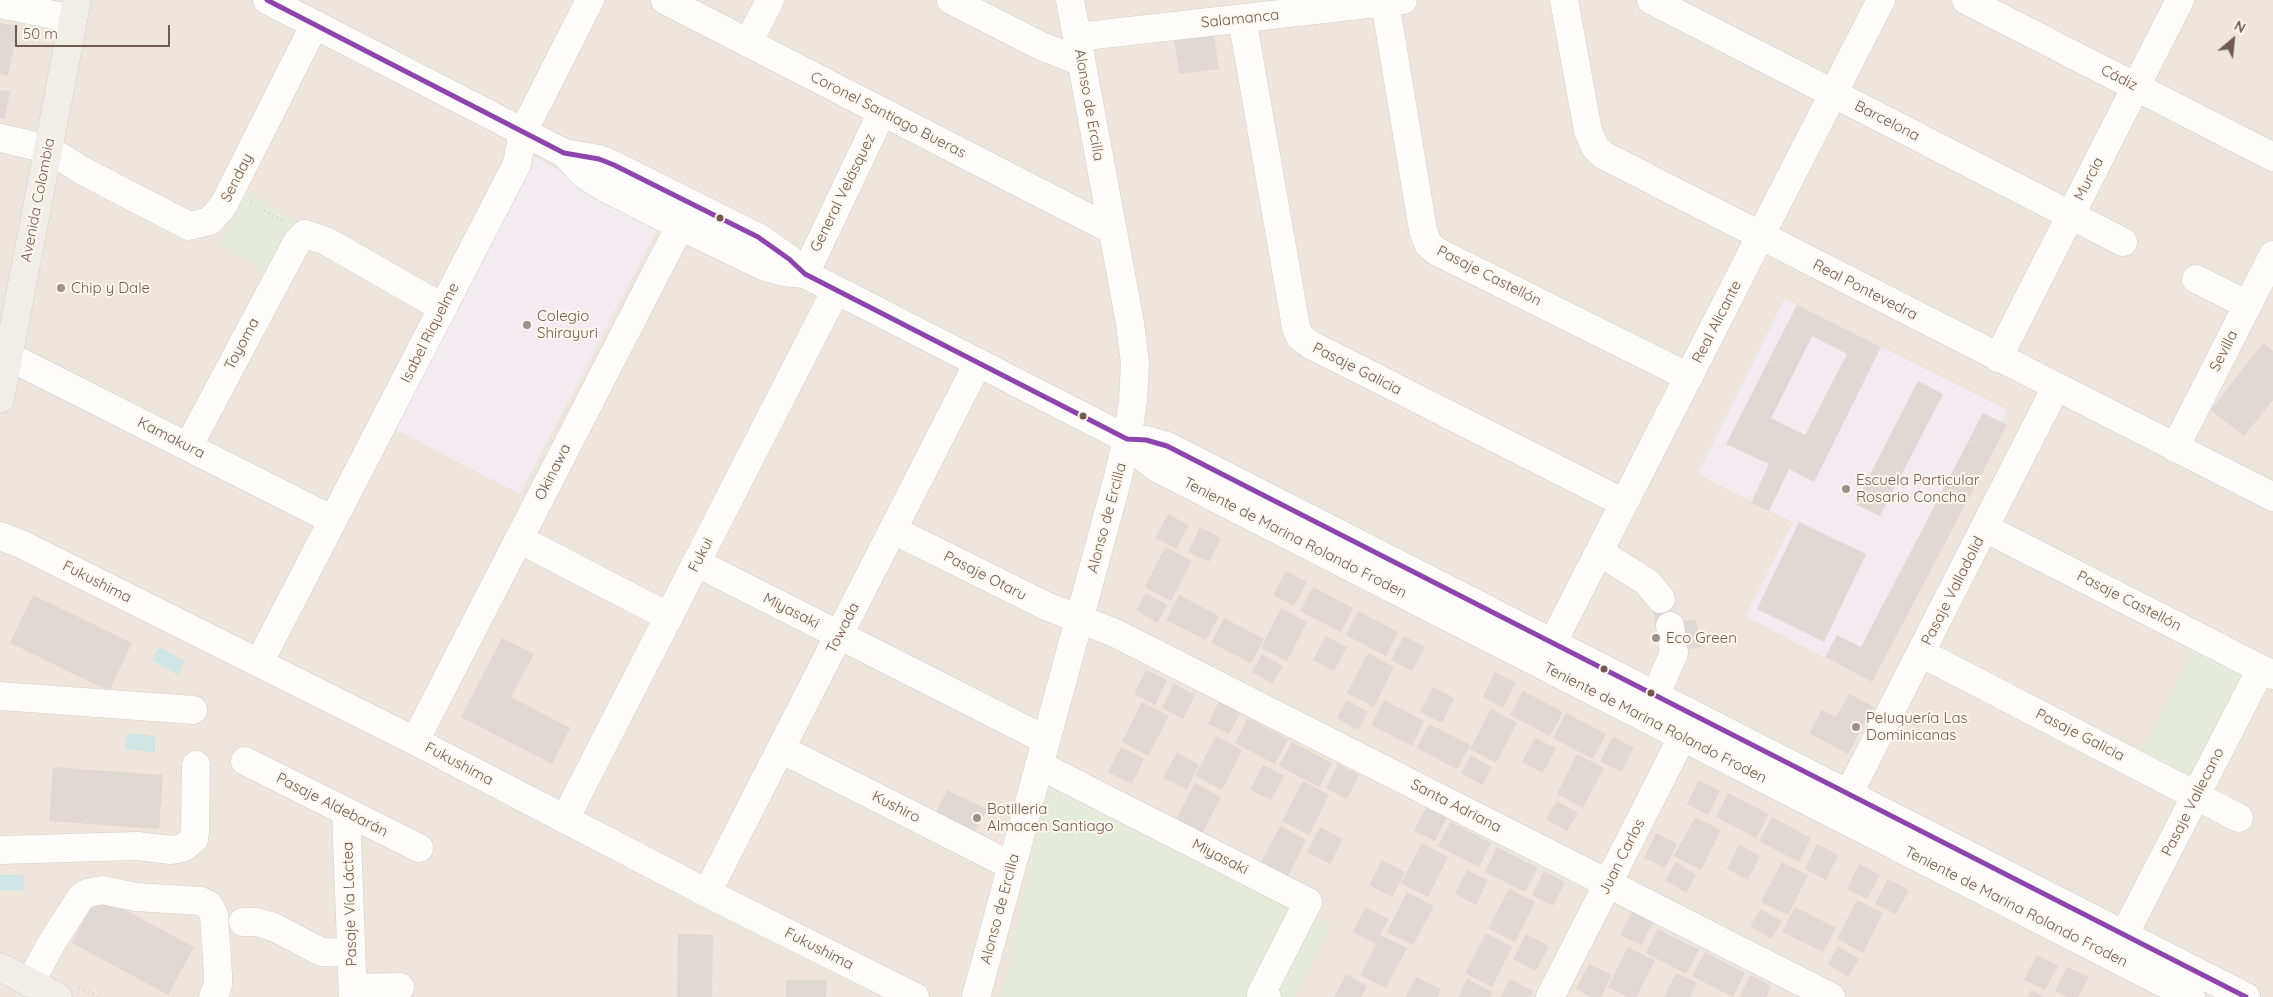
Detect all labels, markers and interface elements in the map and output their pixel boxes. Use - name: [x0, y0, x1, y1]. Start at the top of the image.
- street label: Salamanca: [1200, 6, 1280, 32]
- scale bar: [18, 15, 172, 47]
- north arrow: [2208, 15, 2258, 65]
- text: N: [2231, 16, 2249, 37]
- text: 50 m: [23, 24, 58, 43]
- street label: Alonso de Ercilla: [1070, 48, 1108, 162]
- street label: Cádiz: [2098, 61, 2140, 95]
- street label: Coronel Santiago Bueras: [807, 68, 969, 162]
- street label: Barcelona: [1851, 97, 1923, 145]
- street label: General Velásquez: [807, 131, 879, 255]
- street label: Avenida Colombia: [17, 136, 59, 264]
- street label: Senday: [217, 151, 257, 205]
- street label: Murcia: [2070, 154, 2108, 204]
- unlabelled marker: [715, 213, 725, 223]
- street label: Pasaje Castellón: [1434, 242, 1544, 310]
- street label: Real Pontevedra: [1810, 256, 1920, 324]
- street label: Real Alicante: [1688, 278, 1746, 366]
- place label: Chip y Dale: [71, 279, 150, 297]
- street label: Isabel Riquelme: [397, 280, 463, 386]
- marker: Chip y Dale: [55, 282, 67, 294]
- place label: Colegio Shirayuri: [537, 307, 598, 342]
- street label: Toyoma: [221, 315, 263, 373]
- marker: Colegio Shirayuri: [521, 319, 533, 331]
- street label: Sevilla: [2206, 327, 2242, 375]
- street label: Pasaje Galicia: [1310, 339, 1404, 399]
- unlabelled marker: [1078, 411, 1088, 421]
- street label: Kamakura: [134, 413, 208, 463]
- street label: Okinawa: [531, 441, 575, 503]
- street label: Alonso de Ercilla: [1084, 461, 1130, 575]
- place label: Escuela Particular Rosario Concha: [1856, 471, 1980, 506]
- street label: Teniente de Marina Rolando Froden: [1180, 474, 1410, 602]
- marker: Escuela Particular Rosario Concha: [1840, 483, 1852, 495]
- street label: Pasaje Valladolid: [1918, 534, 1988, 648]
- street label: Fukui: [685, 535, 717, 575]
- street label: Pasaje Otaru: [940, 547, 1030, 605]
- street label: Fukushima: [60, 557, 134, 607]
- street label: Pasaje Castellón: [2074, 567, 2184, 635]
- street label: Miyasaki: [760, 589, 822, 633]
- street label: Towada: [823, 599, 863, 657]
- place label: Eco Green: [1666, 629, 1737, 647]
- marker: Eco Green: [1650, 632, 1662, 644]
- street label: Teniente de Marina Rolando Froden: [1540, 659, 1770, 787]
- unlabelled marker: [1599, 664, 1609, 674]
- unlabelled marker: [1646, 688, 1656, 698]
- street label: Pasaje Galicia: [2033, 705, 2127, 765]
- place label: Peluquería Las Dominicanas: [1866, 709, 1968, 744]
- marker: Peluquería Las Dominicanas: [1850, 721, 1862, 733]
- street label: Fukushima: [422, 738, 496, 790]
- street label: Pasaje Vallecano: [2158, 745, 2228, 859]
- street label: Pasaje Aldebarán: [273, 769, 391, 841]
- street label: Santa Adriana: [1408, 775, 1504, 837]
- street label: Kushiro: [869, 787, 923, 827]
- place label: Botilleria Almacen Santiago: [987, 800, 1114, 835]
- marker: Botilleria Almacen Santiago: [971, 812, 983, 824]
- street label: Juan Carlos: [1595, 816, 1649, 898]
- street label: Miyasaki: [1189, 835, 1251, 879]
- street label: Pasaje Vía Láctea: [339, 841, 361, 967]
- street label: Teniente de Marina Rolando Froden: [1901, 843, 2131, 971]
- street label: Alonso de Ercilla: [977, 852, 1023, 966]
- street label: Fukushima: [782, 924, 856, 974]

